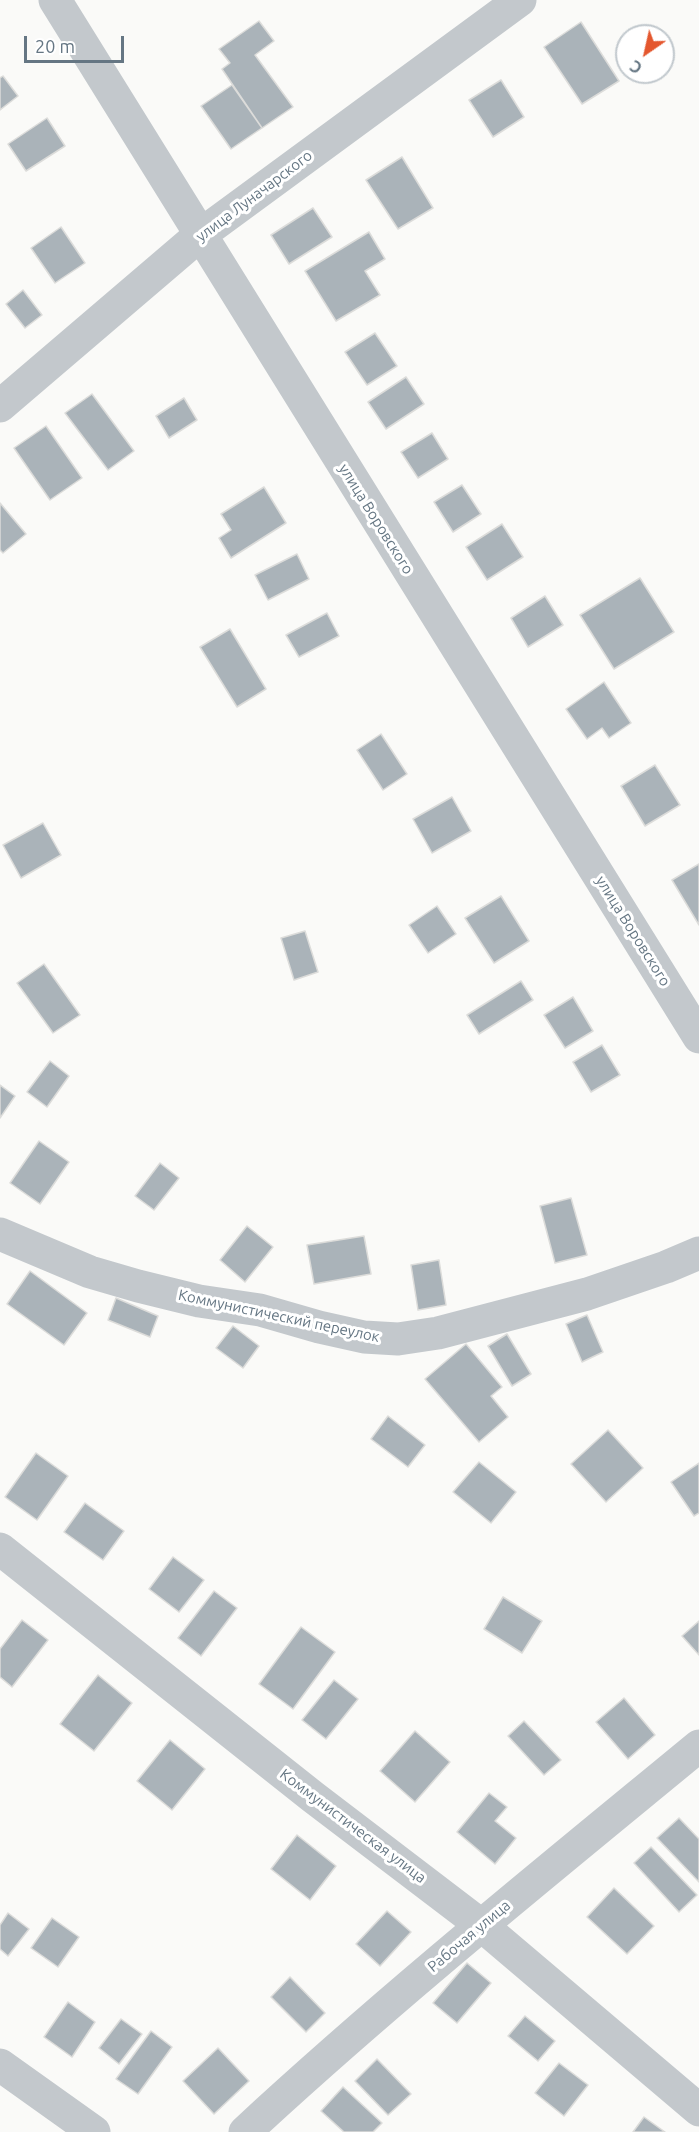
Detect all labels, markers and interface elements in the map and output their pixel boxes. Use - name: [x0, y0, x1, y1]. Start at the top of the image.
- scale bar: [27, 24, 128, 62]
- north arrow: [615, 24, 675, 84]
- text: 20 m: [35, 36, 75, 56]
- text: С: [627, 57, 645, 78]
- street label: улица Луначарского: [192, 146, 316, 246]
- street label: улица Воровского: [335, 461, 417, 577]
- street label: улица Воровского: [592, 873, 674, 989]
- street label: Коммунистический переулок: [177, 1286, 381, 1346]
- street label: Коммунистическая улица: [276, 1765, 430, 1887]
- street label: Рабочая улица: [424, 1896, 514, 1976]

